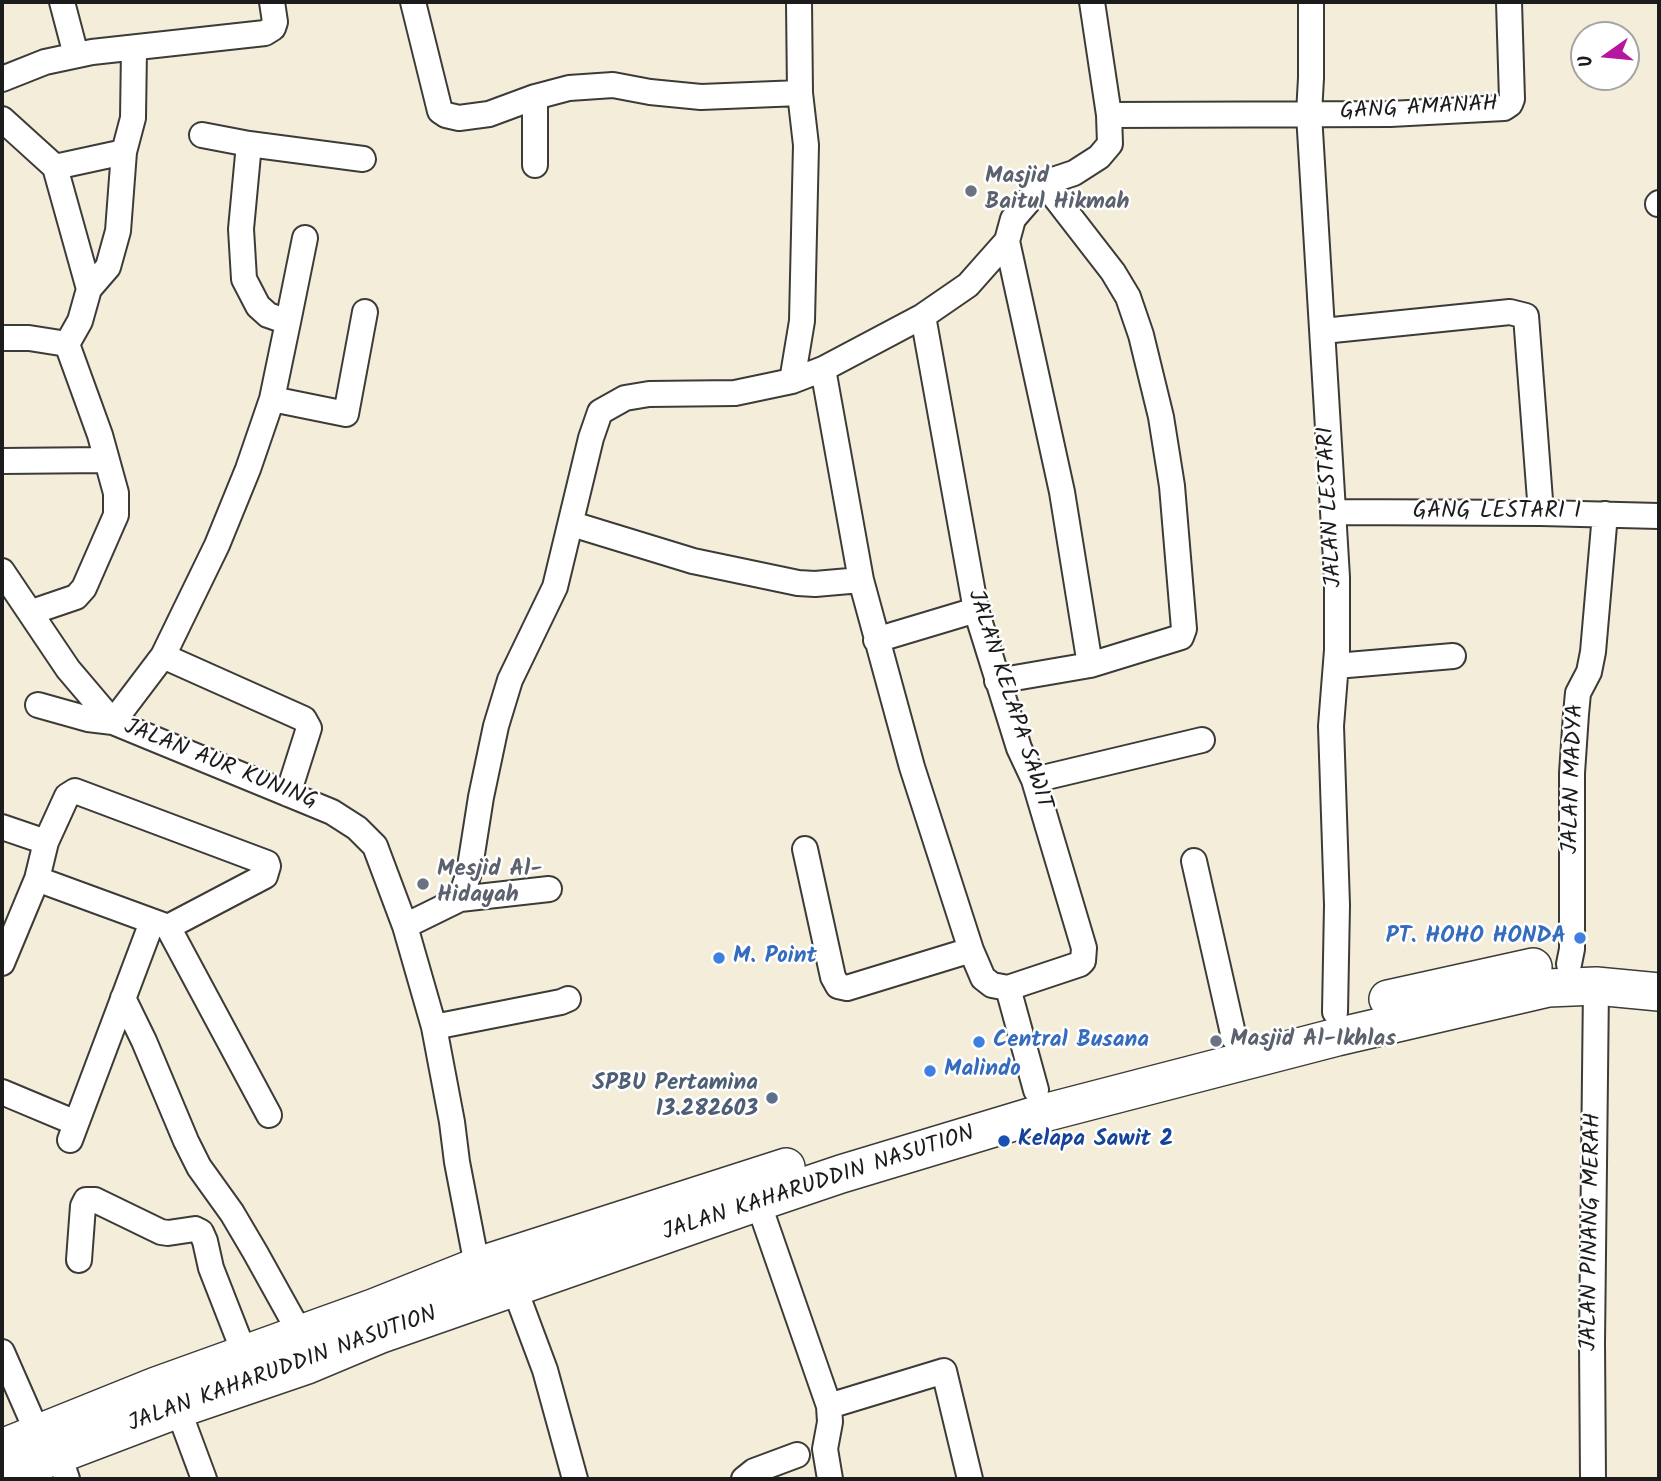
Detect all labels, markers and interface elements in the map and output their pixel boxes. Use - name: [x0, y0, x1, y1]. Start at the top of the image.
- north arrow: [1570, 21, 1640, 91]
- text: U: [1571, 52, 1603, 70]
- street label: GANG AMANAH: [1339, 92, 1499, 128]
- place label: Masjid Baitul Hikmah: [985, 164, 1129, 218]
- marker: Masjid Baitul Hikmah: [963, 183, 979, 199]
- street label: JALAN LESTARI: [1314, 426, 1350, 588]
- street label: GANG LESTARI I: [1413, 499, 1581, 527]
- street label: JALAN KELAPA SAWIT: [959, 587, 1057, 813]
- street label: JALAN MADYA: [1559, 703, 1591, 855]
- street label: JALAN AUR KUNING: [119, 715, 321, 817]
- place label: Mesjid Al- Hidayah: [437, 857, 542, 911]
- marker: Mesjid Al- Hidayah: [415, 876, 431, 892]
- place label: PT. HOHO HONDA: [1386, 924, 1566, 952]
- marker: PT. HOHO HONDA: [1572, 930, 1588, 946]
- place label: M. Point: [733, 944, 817, 972]
- marker: M. Point: [711, 950, 727, 966]
- place label: Masjid Al-Ikhlas: [1230, 1027, 1396, 1055]
- place label: Central Busana: [993, 1028, 1149, 1056]
- marker: Masjid Al-Ikhlas: [1208, 1033, 1224, 1049]
- marker: Central Busana: [971, 1034, 987, 1050]
- place label: Malindo: [944, 1057, 1021, 1085]
- marker: Malindo: [922, 1063, 938, 1079]
- place label: SPBU Pertamina 13.282603: [592, 1071, 758, 1125]
- marker: SPBU Pertamina 13.282603: [764, 1090, 780, 1106]
- street label: JALAN PINANG MERAH: [1577, 1113, 1609, 1351]
- street label: JALAN KAHARUDDIN NASUTION: [659, 1121, 979, 1249]
- place label: Kelapa Sawit 2: [1018, 1127, 1173, 1155]
- marker: Kelapa Sawit 2: [996, 1133, 1012, 1149]
- street label: JALAN KAHARUDDIN NASUTION: [125, 1302, 441, 1440]

